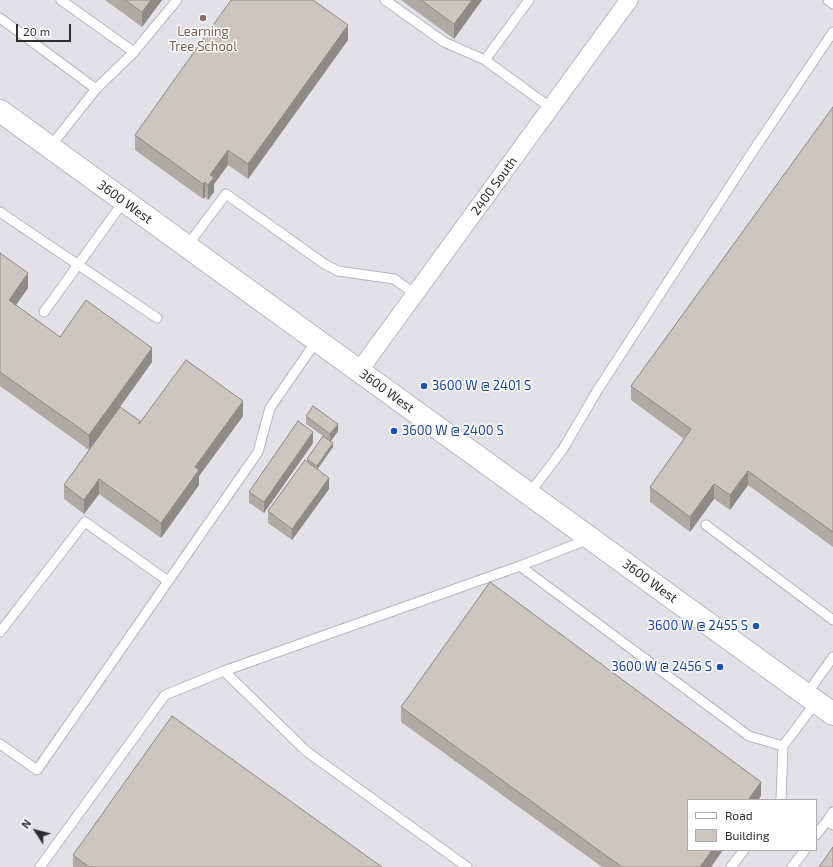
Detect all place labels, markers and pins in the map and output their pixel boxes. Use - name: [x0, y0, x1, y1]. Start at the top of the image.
- marker: Learning Tree School: [198, 13, 208, 23]
- place label: Learning Tree School: [169, 24, 237, 55]
- place label: 3600 W @ 2401 S: [432, 378, 531, 394]
- marker: 3600 W @ 2401 S: [419, 381, 429, 391]
- place label: 3600 W @ 2400 S: [402, 423, 504, 439]
- marker: 3600 W @ 2400 S: [389, 426, 399, 436]
- place label: 3600 W @ 2455 S: [648, 618, 748, 634]
- marker: 3600 W @ 2455 S: [751, 621, 761, 631]
- place label: 3600 W @ 2456 S: [611, 659, 712, 675]
- marker: 3600 W @ 2456 S: [715, 662, 725, 672]

